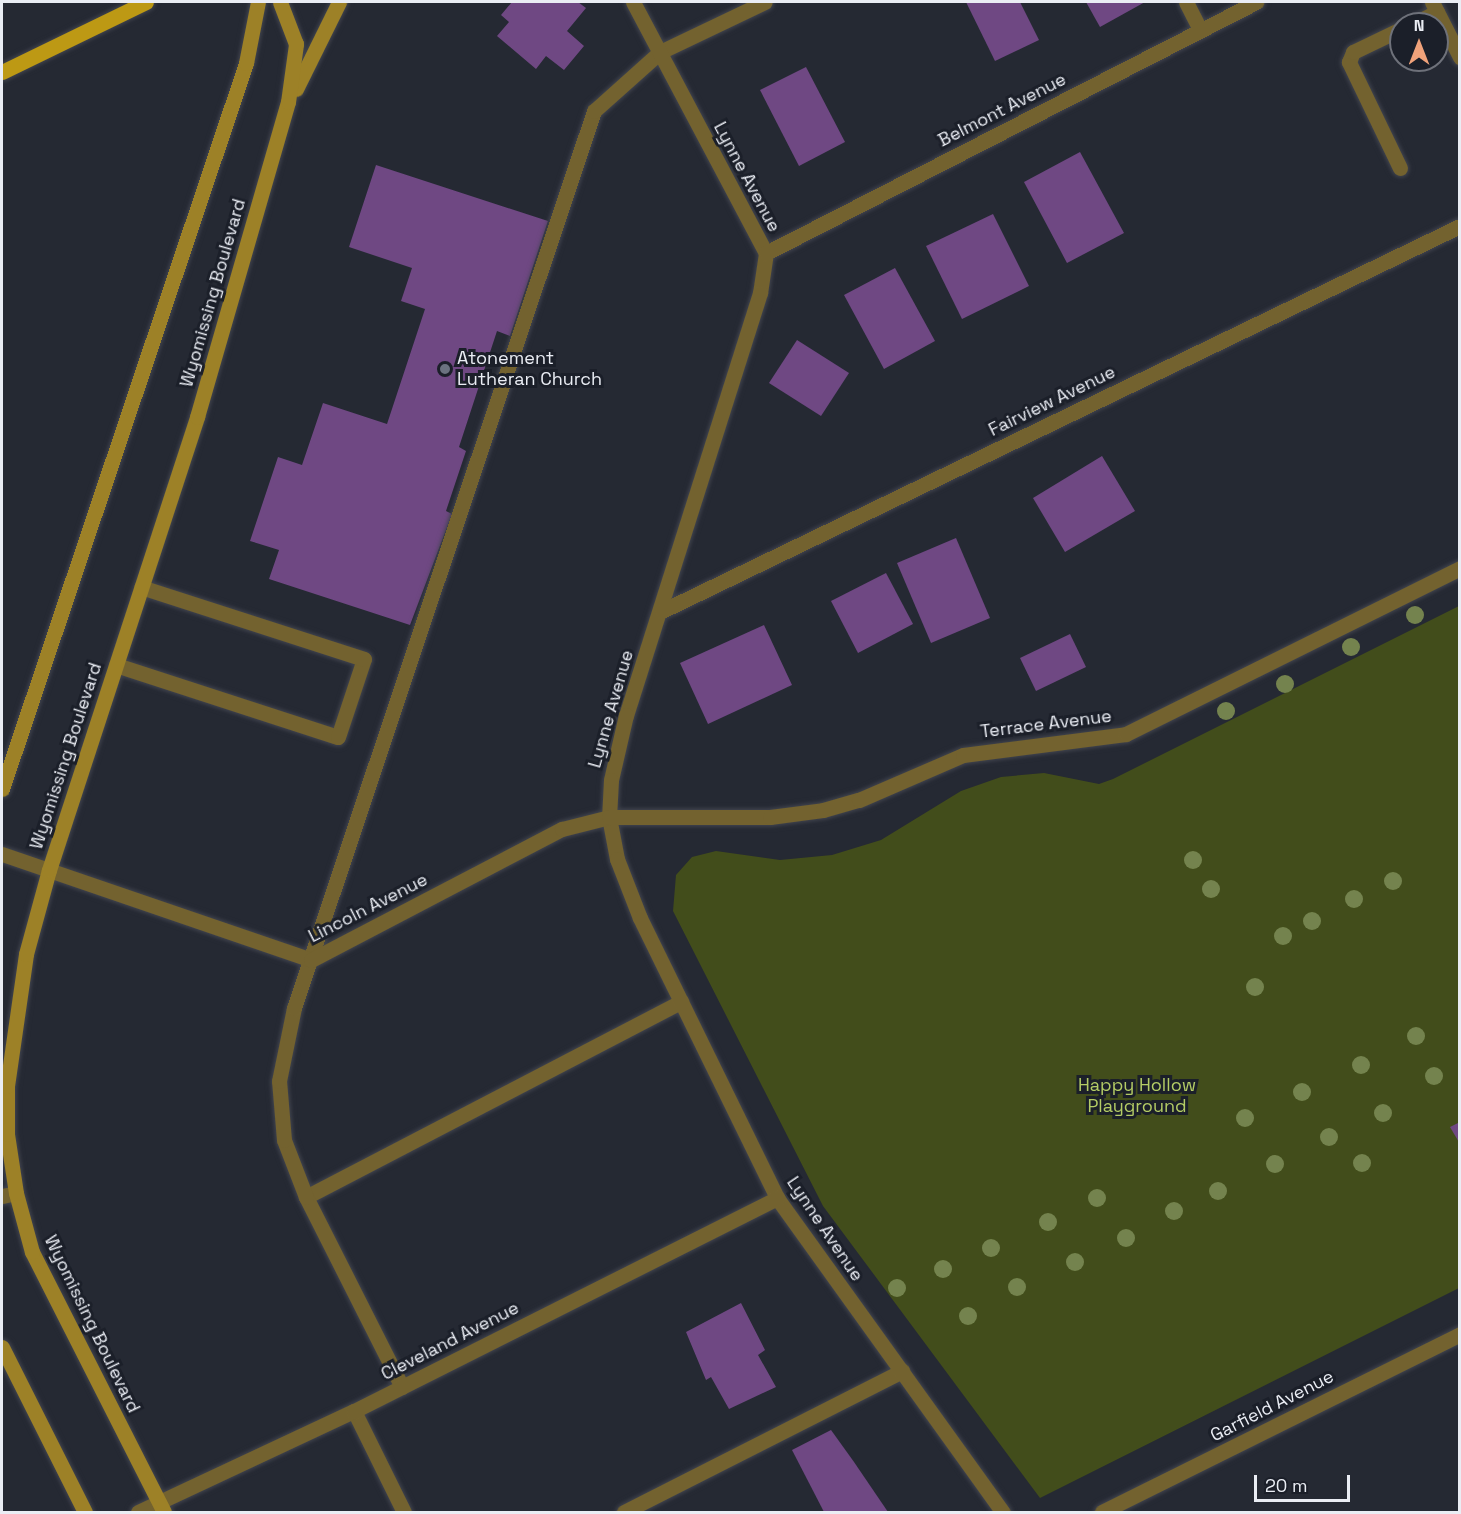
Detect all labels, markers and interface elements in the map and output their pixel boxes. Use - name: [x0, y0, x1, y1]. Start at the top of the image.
- north arrow: [1389, 12, 1449, 72]
- text: N: [1414, 15, 1424, 36]
- street label: Belmont Avenue: [934, 68, 1070, 152]
- street label: Lynne Avenue: [709, 118, 785, 236]
- street label: Wyomissing Boulevard: [176, 196, 250, 390]
- place label: Atonement Lutheran Church: [457, 348, 602, 391]
- street label: Fairview Avenue: [985, 361, 1119, 441]
- marker: Atonement Lutheran Church: [438, 362, 452, 376]
- street label: Lynne Avenue: [584, 648, 638, 770]
- street label: Wyomissing Boulevard: [26, 660, 106, 852]
- street label: Terrace Avenue: [979, 705, 1113, 743]
- street label: Lincoln Avenue: [305, 869, 431, 947]
- park label: Happy Hollow Playground: [1078, 1075, 1196, 1118]
- street label: Lynne Avenue: [782, 1173, 868, 1285]
- street label: Wyomissing Boulevard: [40, 1232, 144, 1416]
- street label: Cleveland Avenue: [377, 1297, 523, 1385]
- street label: Garfield Avenue: [1207, 1366, 1337, 1446]
- scale bar: [1257, 1463, 1353, 1501]
- text: 20 m: [1265, 1474, 1308, 1497]

